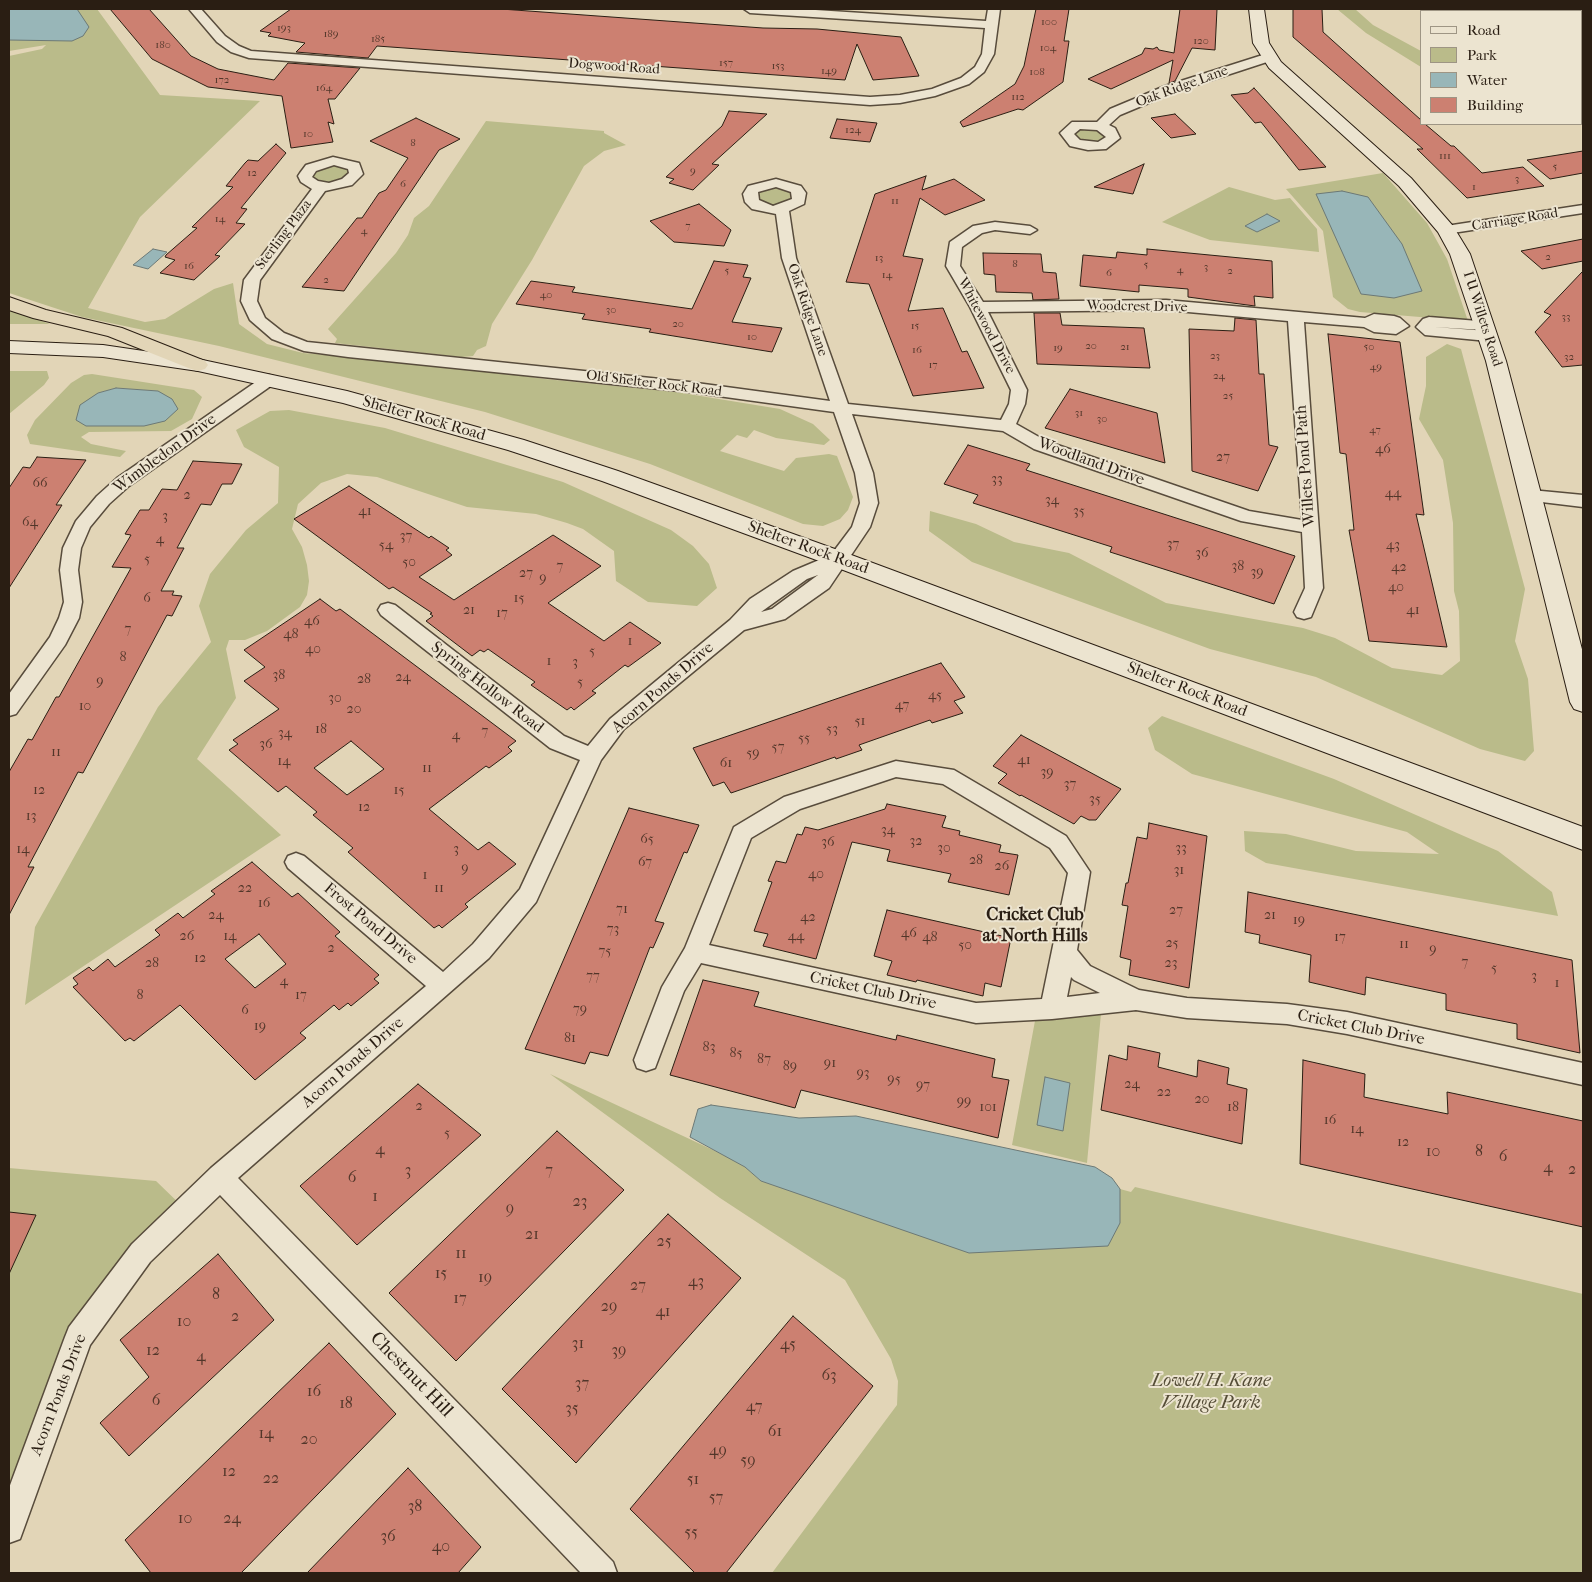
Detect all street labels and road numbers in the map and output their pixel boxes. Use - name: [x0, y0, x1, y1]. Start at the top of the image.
- street label: Dogwood Road: [568, 55, 660, 79]
- street label: Oak Ridge Lane: [1134, 63, 1230, 111]
- street label: Sterling Plaza: [252, 197, 316, 273]
- street label: Carriage Road: [1471, 205, 1559, 235]
- street label: Oak Ridge Lane: [783, 261, 831, 359]
- street label: I U Willets Road: [1459, 269, 1505, 369]
- street label: Whitewood Drive: [954, 275, 1018, 377]
- street label: Woodcrest Drive: [1086, 298, 1188, 316]
- street label: Old Shelter Rock Road: [585, 367, 723, 401]
- street label: Shelter Rock Road: [360, 392, 488, 446]
- street label: Willets Pond Path: [1292, 404, 1320, 528]
- street label: Wimbledon Drive: [110, 410, 220, 498]
- street label: Woodland Drive: [1035, 434, 1147, 490]
- street label: Shelter Rock Road: [745, 517, 871, 579]
- street label: Spring Hollow Road: [427, 638, 547, 738]
- street label: Acorn Ponds Drive: [608, 639, 718, 737]
- street label: Shelter Rock Road: [1124, 658, 1250, 722]
- street label: Frost Pond Drive: [319, 879, 421, 969]
- street label: Cricket Club Drive: [808, 968, 938, 1014]
- street label: Cricket Club Drive: [1296, 1006, 1426, 1050]
- street label: Acorn Ponds Drive: [298, 1014, 408, 1112]
- street label: Chestnut Hill: [365, 1327, 457, 1423]
- street label: Acorn Ponds Drive: [27, 1332, 91, 1458]

